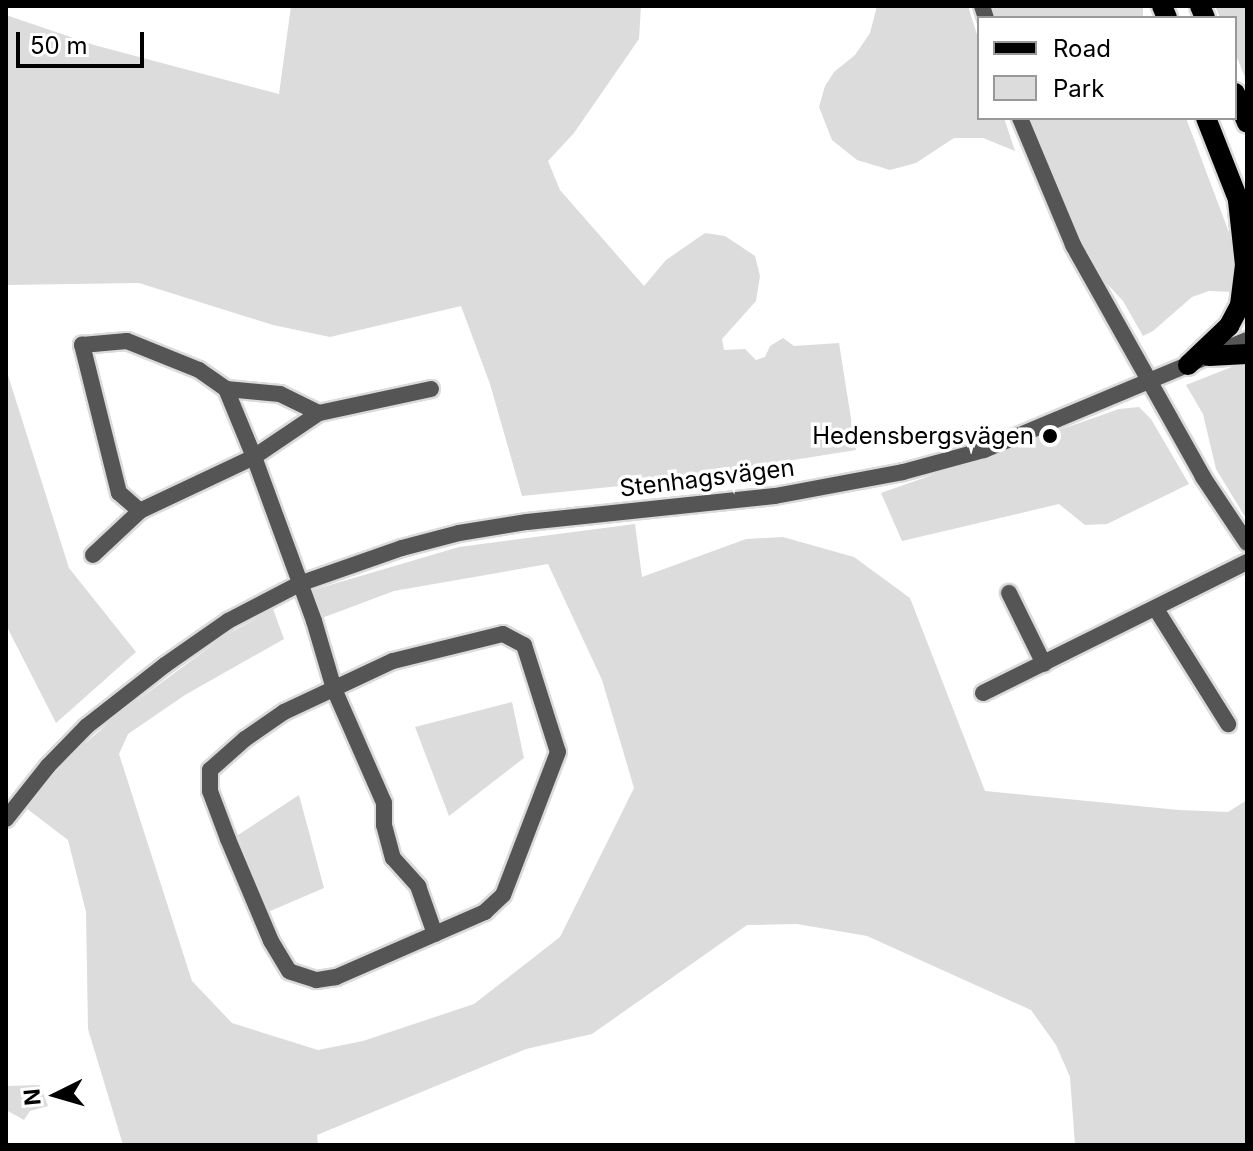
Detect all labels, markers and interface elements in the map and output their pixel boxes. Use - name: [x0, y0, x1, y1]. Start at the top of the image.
- scale bar: [20, 16, 148, 66]
- legend: [977, 16, 1237, 120]
- text: 50 m: [30, 31, 88, 60]
- text: Road: [1053, 34, 1111, 63]
- text: Park: [1053, 74, 1104, 103]
- place label: Hedensbergsvägen: [812, 422, 1034, 450]
- marker: Hedensbergsvägen: [1041, 427, 1059, 445]
- street label: Stenhagsvägen: [618, 453, 796, 503]
- north arrow: [16, 1055, 96, 1135]
- text: N: [18, 1088, 46, 1107]

